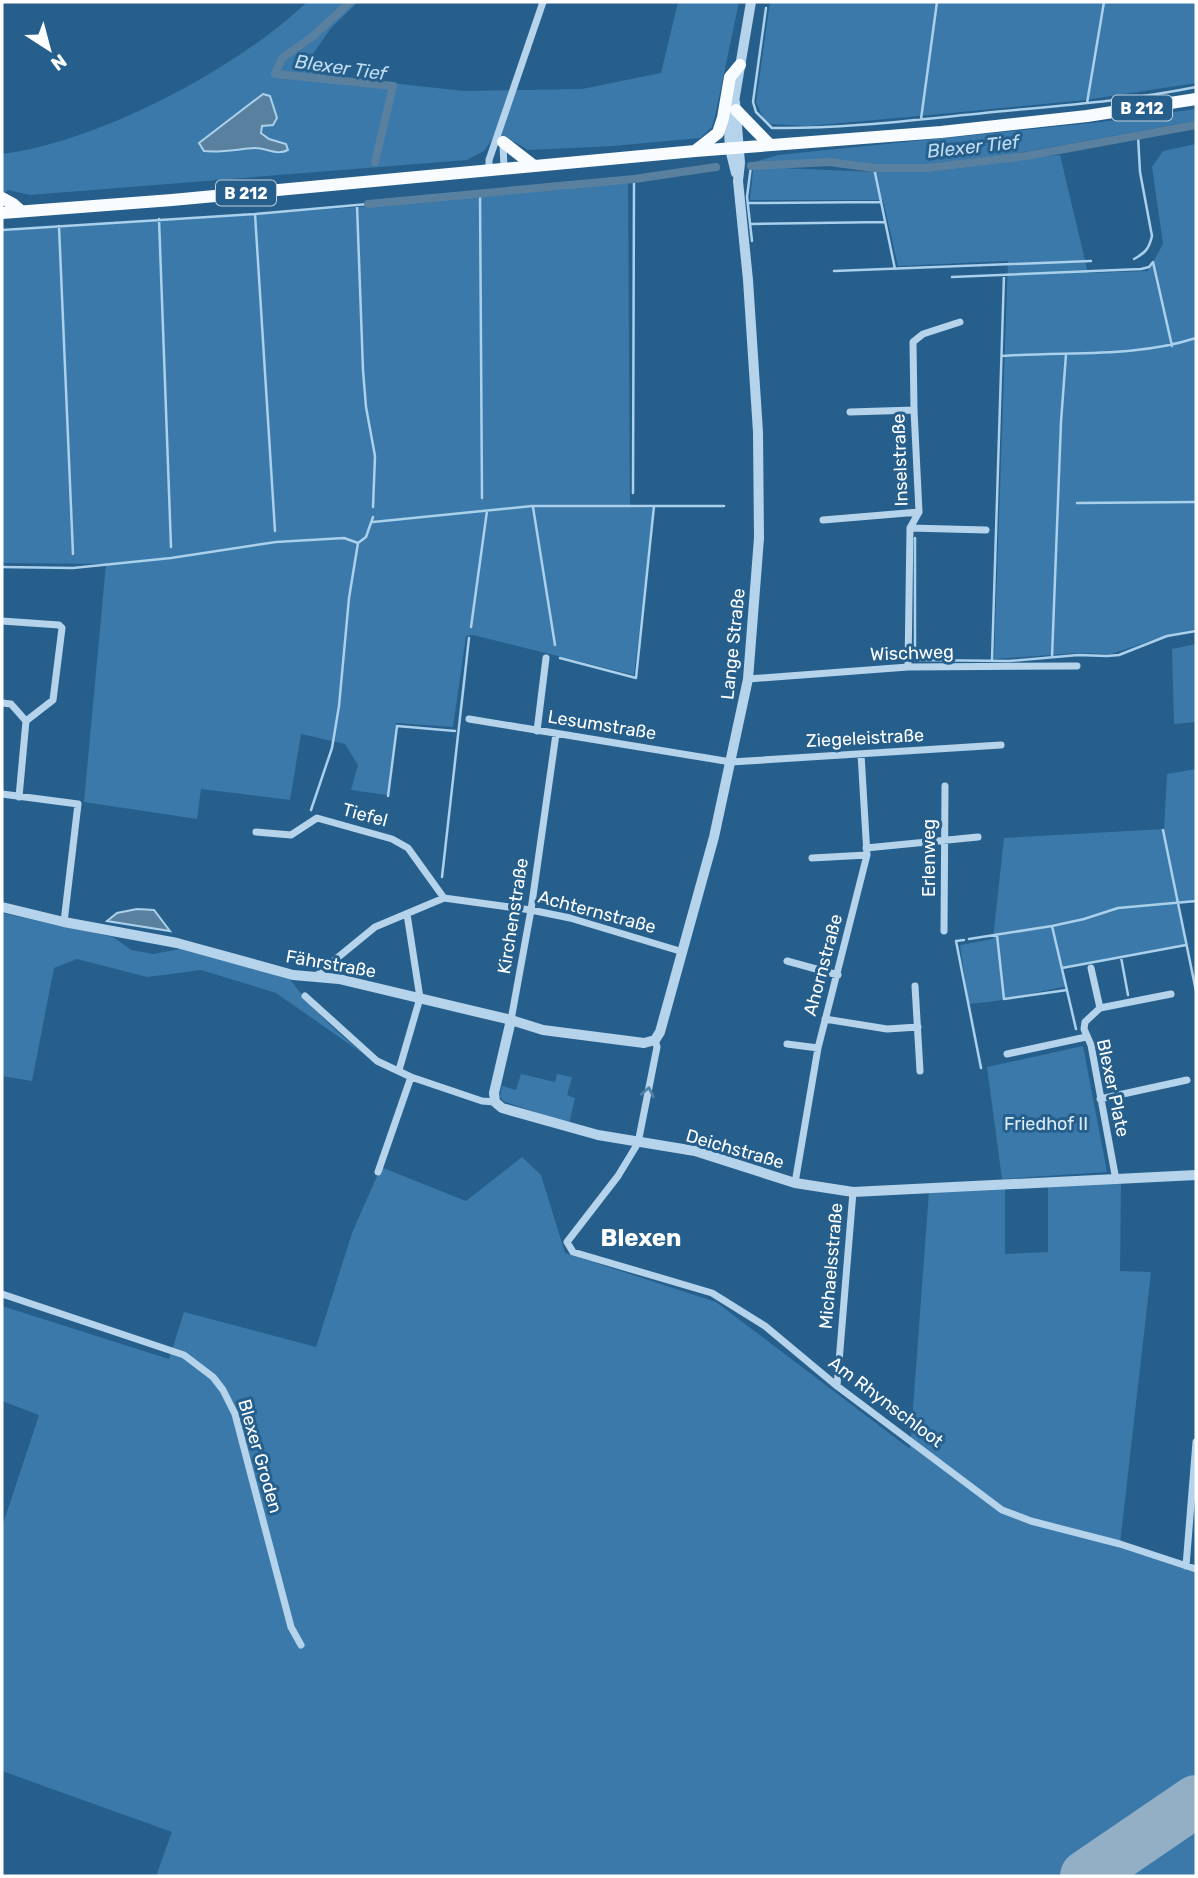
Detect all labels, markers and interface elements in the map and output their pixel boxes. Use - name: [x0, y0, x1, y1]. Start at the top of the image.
- north arrow: [14, 14, 84, 84]
- text: N: [46, 49, 71, 76]
- water label: Blexer Tief: [294, 50, 390, 86]
- road number: B 212: [1112, 96, 1172, 120]
- water label: Blexer Tief: [926, 130, 1022, 163]
- road number: B 212: [216, 181, 276, 206]
- street label: Inselstraße: [887, 413, 913, 507]
- street label: Lange Straße: [716, 587, 750, 701]
- street label: Wischweg: [870, 641, 954, 665]
- street label: Lesumstraße: [546, 706, 658, 744]
- street label: Ziegeleistraße: [805, 724, 925, 752]
- street label: Tiefel: [340, 798, 390, 832]
- street label: Erlenweg: [918, 819, 940, 897]
- street label: Kirchenstraße: [493, 856, 533, 976]
- street label: Achternstraße: [536, 886, 658, 938]
- street label: Ahornstraße: [799, 912, 847, 1018]
- street label: Fährstraße: [284, 945, 378, 983]
- street label: Blexer Plate: [1092, 1037, 1134, 1139]
- one-way arrow: [640, 1086, 655, 1098]
- park label: Friedhof II: [1004, 1113, 1088, 1135]
- street label: Deichstraße: [683, 1124, 787, 1174]
- street label: Michaelsstraße: [815, 1202, 847, 1330]
- district label: Blexen: [601, 1224, 681, 1252]
- street label: Am Rhynschloot: [824, 1352, 948, 1452]
- street label: Blexer Groden: [233, 1396, 287, 1516]

